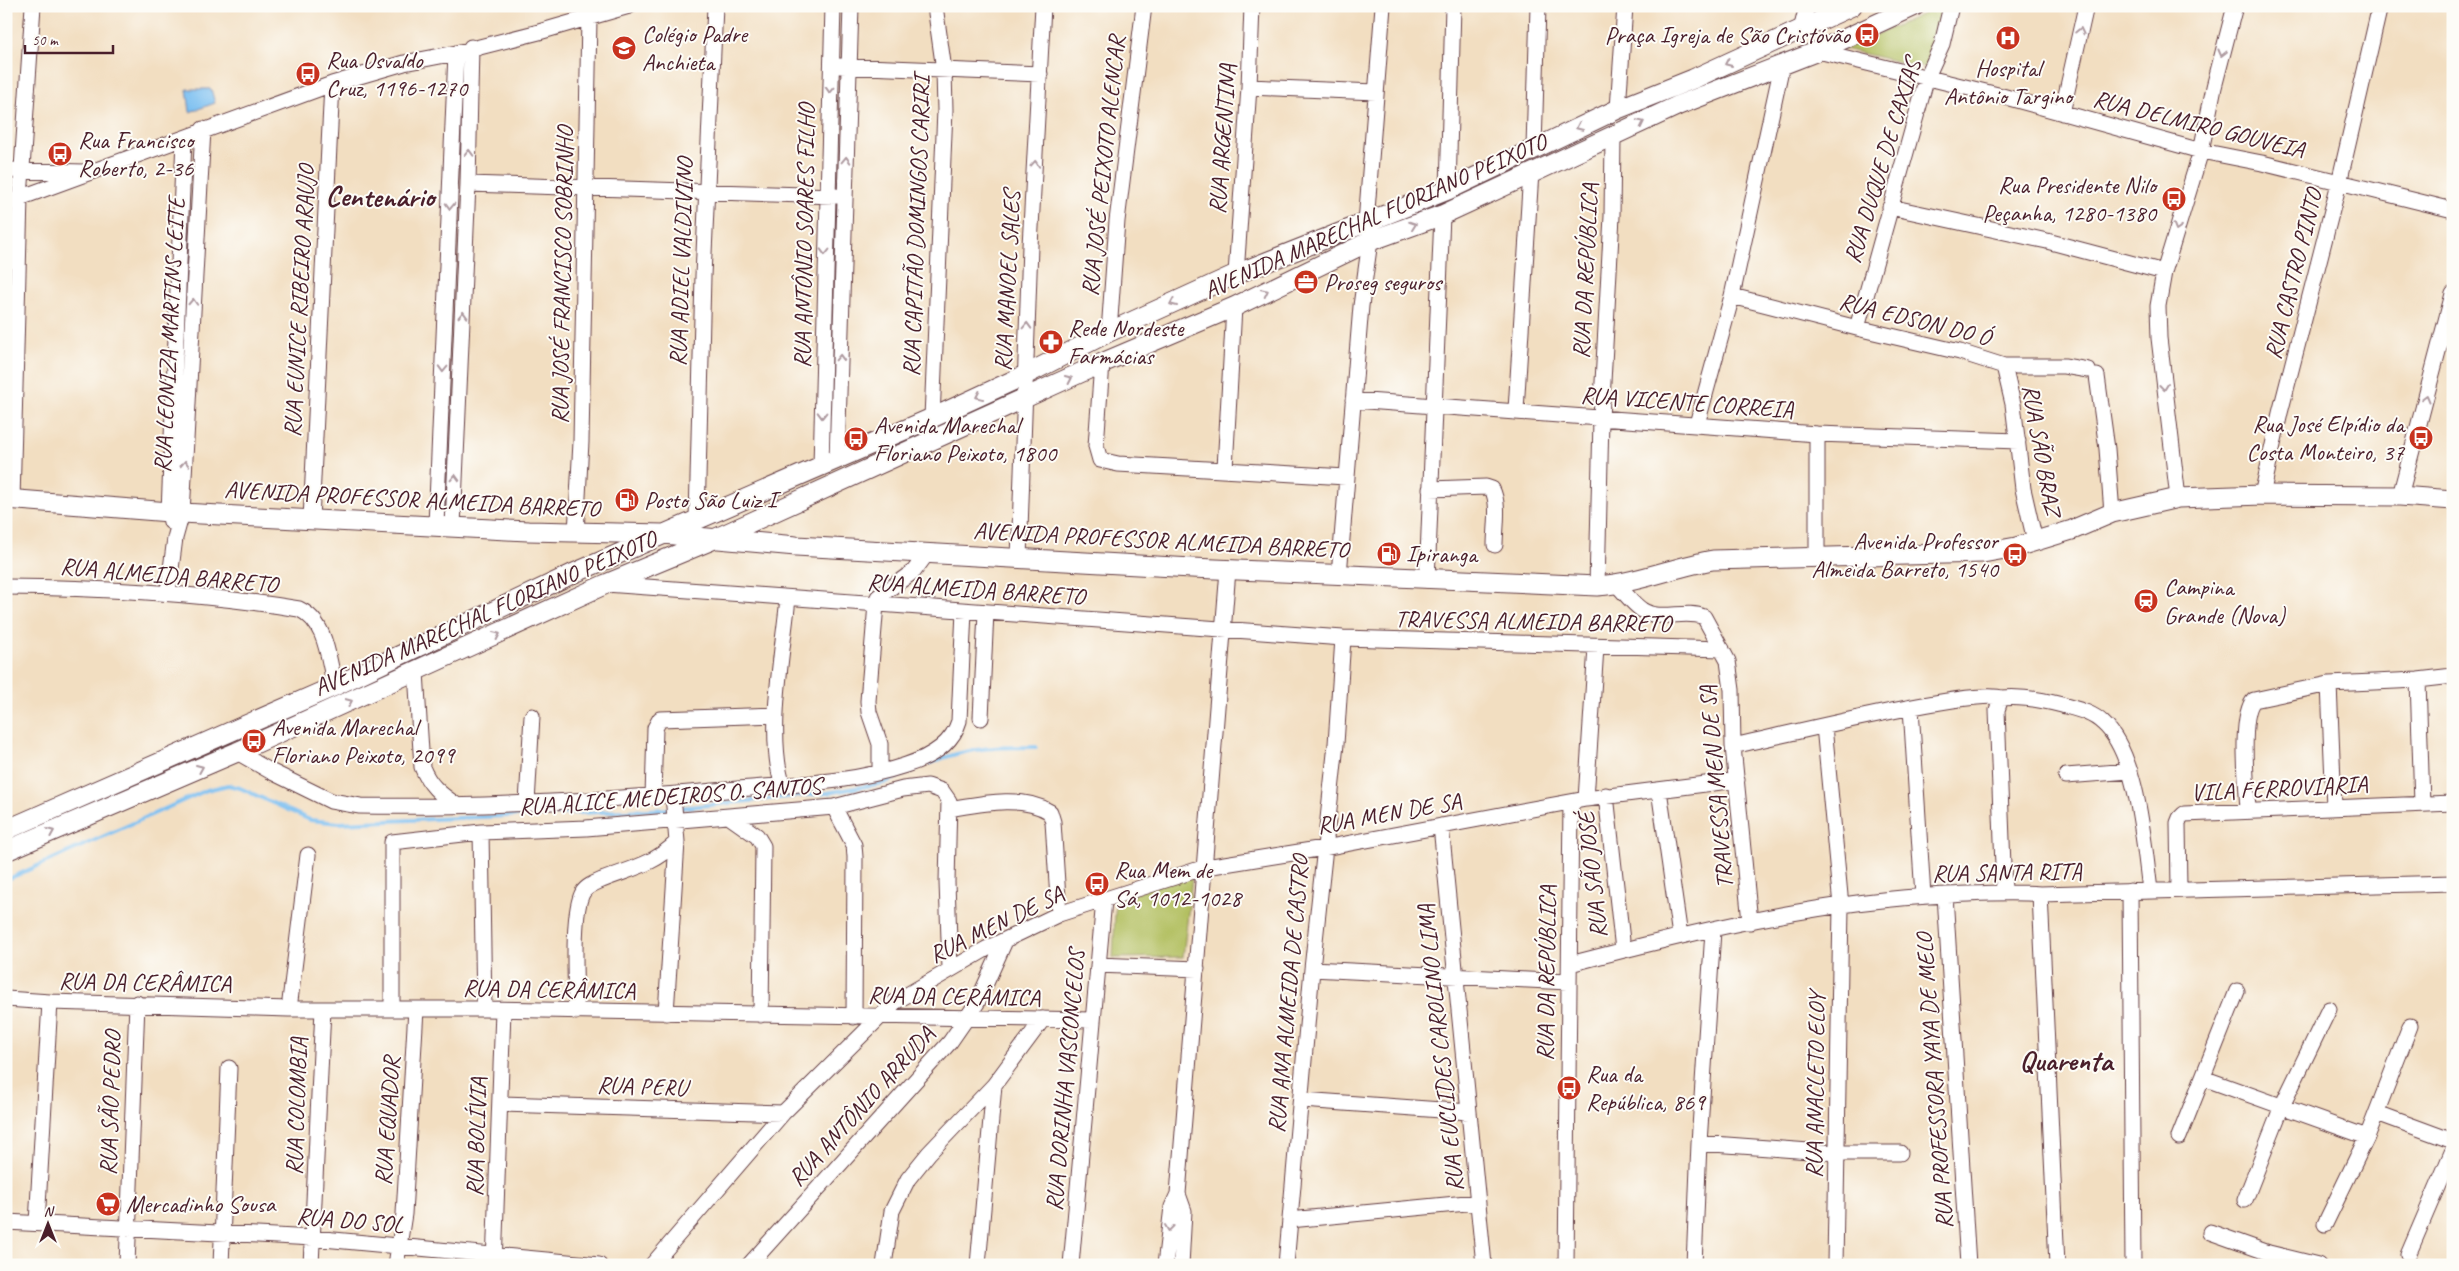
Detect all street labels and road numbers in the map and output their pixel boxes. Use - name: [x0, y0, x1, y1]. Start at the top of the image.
- street label: RUA JOSÉ PEIXOTO ALENCAR: [1074, 31, 1132, 298]
- street label: RUA DUQUE DE CAXIAS: [1837, 51, 1929, 267]
- street label: RUA ARGENTINA: [1202, 62, 1242, 215]
- street label: RUA CAPITÃO DOMINGOS CARIRI: [896, 70, 936, 377]
- street label: RUA DELMIRO GOUVEIA: [2090, 83, 2309, 165]
- street label: RUA ANTÔNIO SOARES FILHO: [787, 100, 821, 368]
- street label: RUA JOSÉ FRANCISCO SOBRINHO: [544, 123, 580, 424]
- street label: AVENIDA MARECHAL FLORIANO PEIXOTO: [1199, 125, 1554, 305]
- street label: RUA ADIEL VALDIVINO: [662, 154, 700, 367]
- street label: RUA EUNICE RIBEIRO ARAUJO: [277, 162, 321, 438]
- street label: RUA DA REPÚBLICA: [1565, 182, 1605, 359]
- street label: RUA CASTRO PINTO: [2257, 183, 2329, 362]
- street label: RUA MANOEL SALES: [987, 186, 1027, 372]
- street label: RUA LEONIZA MARTINS LEITE: [147, 194, 191, 473]
- street label: RUA EDSON DO Ó: [1836, 286, 1997, 353]
- street label: RUA VICENTE CORREIA: [1580, 380, 1795, 424]
- street label: RUA SÃO BRAZ: [2016, 382, 2069, 521]
- street label: AVENIDA PROFESSOR ALMEIDA BARRETO: [224, 474, 602, 524]
- street label: AVENIDA PROFESSOR ALMEIDA BARRETO: [973, 515, 1351, 565]
- street label: AVENIDA MARECHAL FLORIANO PEIXOTO: [309, 522, 664, 702]
- street label: RUA ALMEIDA BARRETO: [59, 551, 282, 600]
- street label: RUA ALMEIDA BARRETO: [866, 566, 1089, 612]
- street label: TRAVESSA ALMEIDA BARRETO: [1395, 604, 1674, 638]
- street label: TRAVESSA MEN DE SA: [1692, 683, 1740, 890]
- street label: VILA FERROVIARIA: [2190, 768, 2369, 808]
- street label: RUA ALICE MEDEIROS O. SANTOS: [518, 770, 827, 822]
- street label: RUA MEN DE SA: [1315, 785, 1464, 840]
- street label: RUA SÃO JOSÉ: [1570, 808, 1614, 940]
- street label: RUA ANA ALMEIDA DE CASTRO: [1261, 852, 1315, 1134]
- street label: RUA SANTA RITA: [1932, 856, 2083, 888]
- street label: RUA MEN DE SA: [924, 878, 1069, 969]
- street label: RUA DA REPÚBLICA: [1529, 884, 1563, 1061]
- street label: RUA EUCLIDES CAROLINO LIMA: [1410, 902, 1470, 1193]
- street label: RUA PROFESSORA YAYA DE MELO: [1909, 930, 1959, 1230]
- street label: RUA DORINHA VASCONCELOS: [1039, 944, 1092, 1212]
- street label: RUA DA CERÂMICA: [59, 965, 232, 999]
- street label: RUA DA CERÂMICA: [463, 972, 636, 1006]
- street label: RUA DA CERÂMICA: [868, 979, 1041, 1013]
- street label: RUA ANACLETO ELOY: [1798, 987, 1832, 1178]
- street label: RUA ANTÔNIO ARRUDA: [781, 1019, 941, 1192]
- street label: RUA SÃO PEDRO: [92, 1027, 128, 1176]
- street label: RUA COLOMBIA: [279, 1036, 313, 1175]
- street label: RUA EQUADOR: [368, 1053, 407, 1186]
- street label: RUA PERU: [597, 1069, 692, 1103]
- street label: RUA BOLÍVIA: [459, 1076, 493, 1197]
- street label: RUA DO SOL: [295, 1200, 405, 1240]

